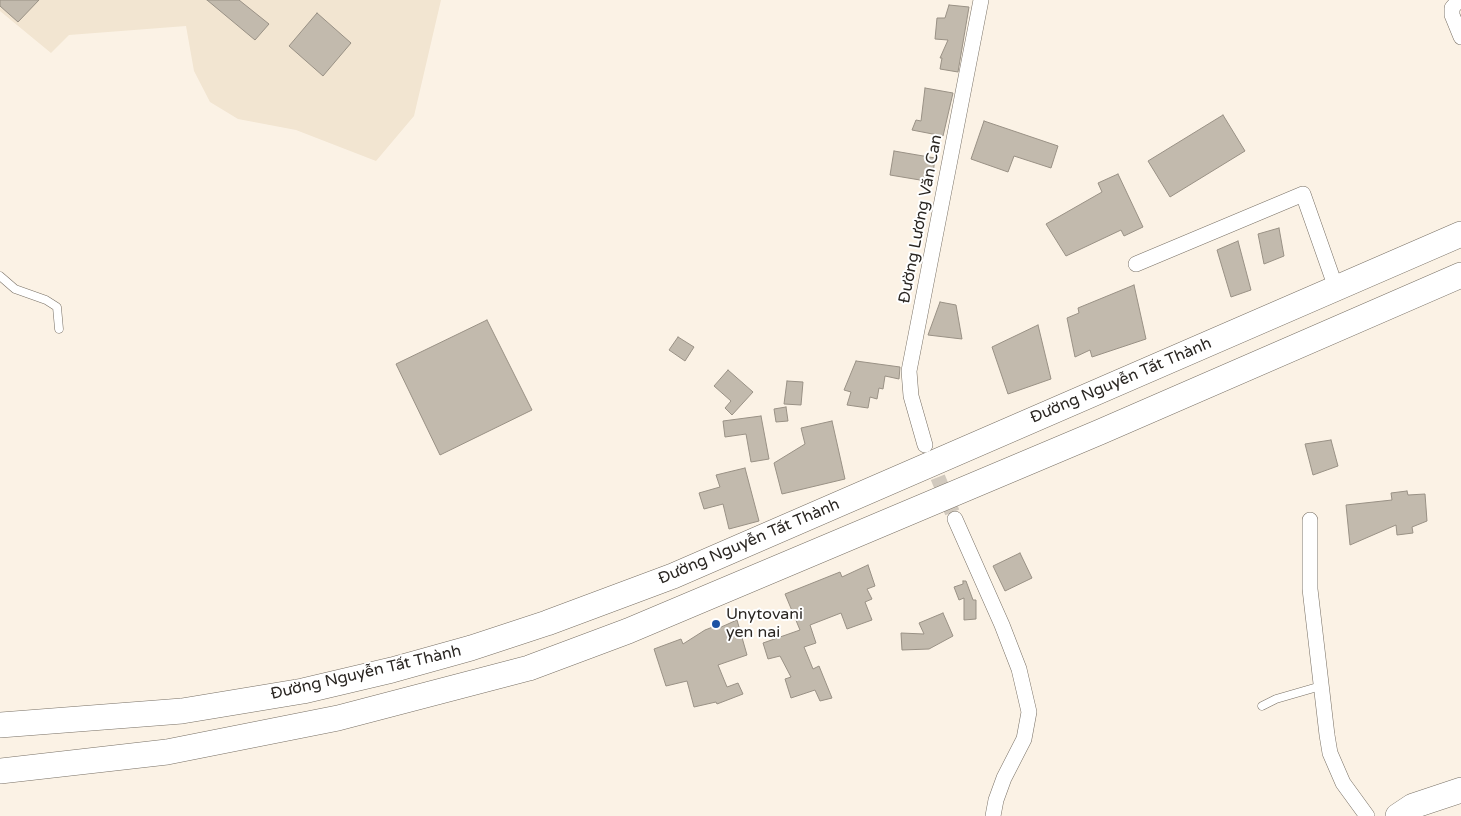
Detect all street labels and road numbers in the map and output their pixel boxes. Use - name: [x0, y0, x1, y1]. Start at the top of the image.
- street label: Đường Lương Văn Can: [895, 133, 947, 305]
- street label: Đường Nguyễn Tất Thành: [1028, 334, 1214, 428]
- street label: Đường Nguyễn Tất Thành: [656, 495, 842, 589]
- street label: Đường Nguyễn Tất Thành: [269, 642, 463, 704]

